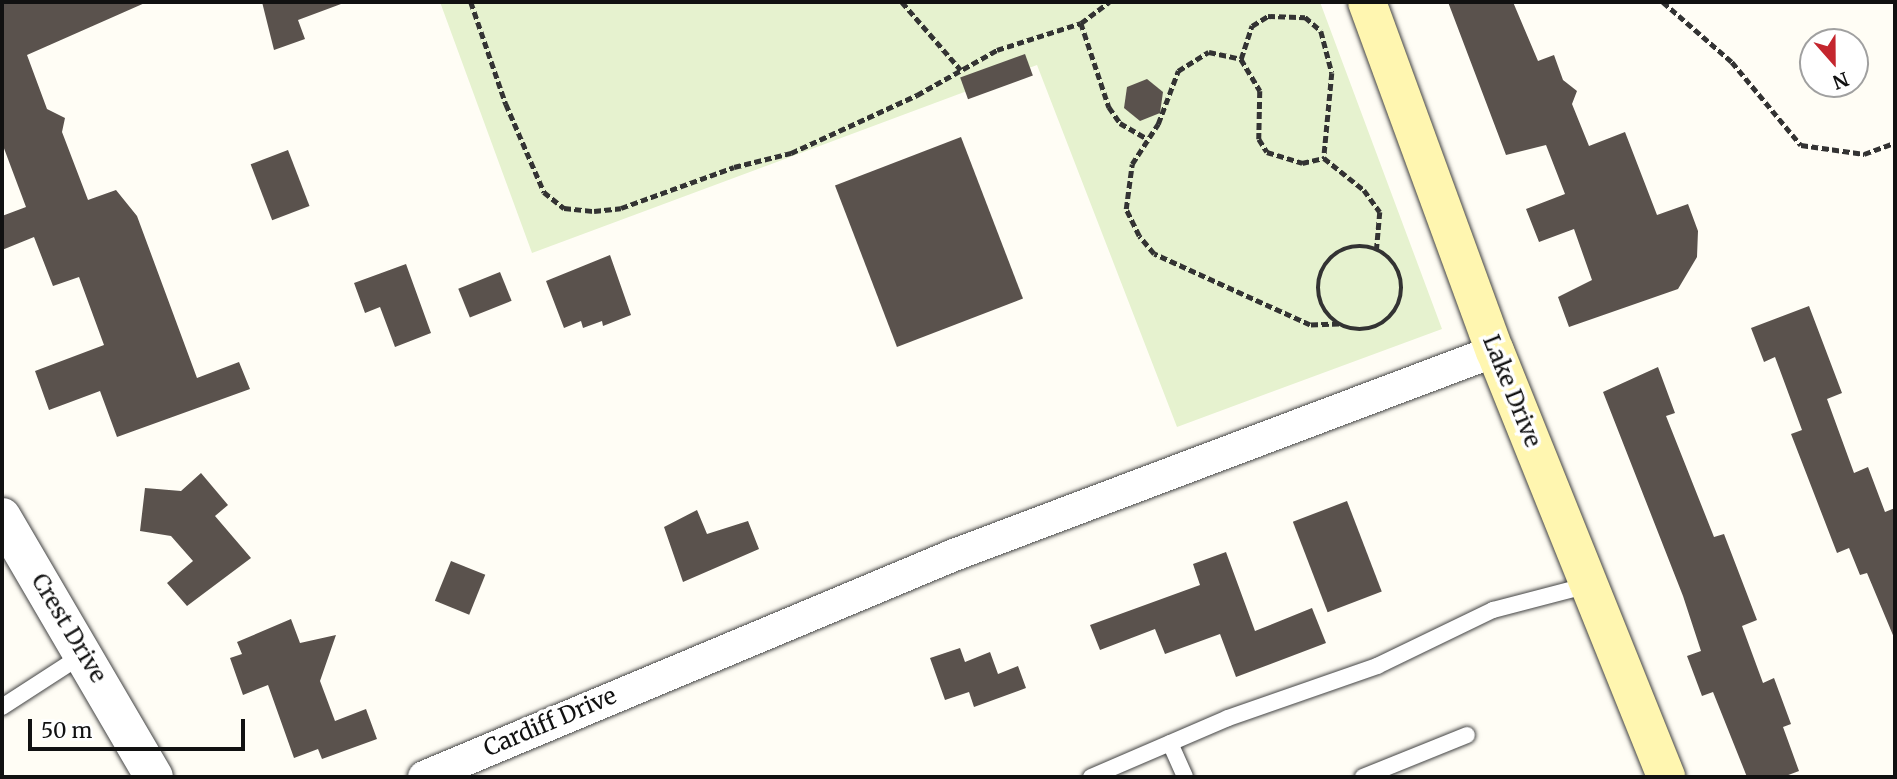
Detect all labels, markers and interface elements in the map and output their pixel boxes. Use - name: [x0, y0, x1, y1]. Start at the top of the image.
- north arrow: [1799, 28, 1869, 98]
- text: N: [1830, 67, 1852, 95]
- street label: Lake Drive: [1477, 331, 1547, 451]
- street label: Crest Drive: [26, 569, 112, 687]
- street label: Cardiff Drive: [480, 682, 620, 762]
- scale bar: [32, 706, 248, 750]
- text: 50 m: [41, 717, 92, 744]

